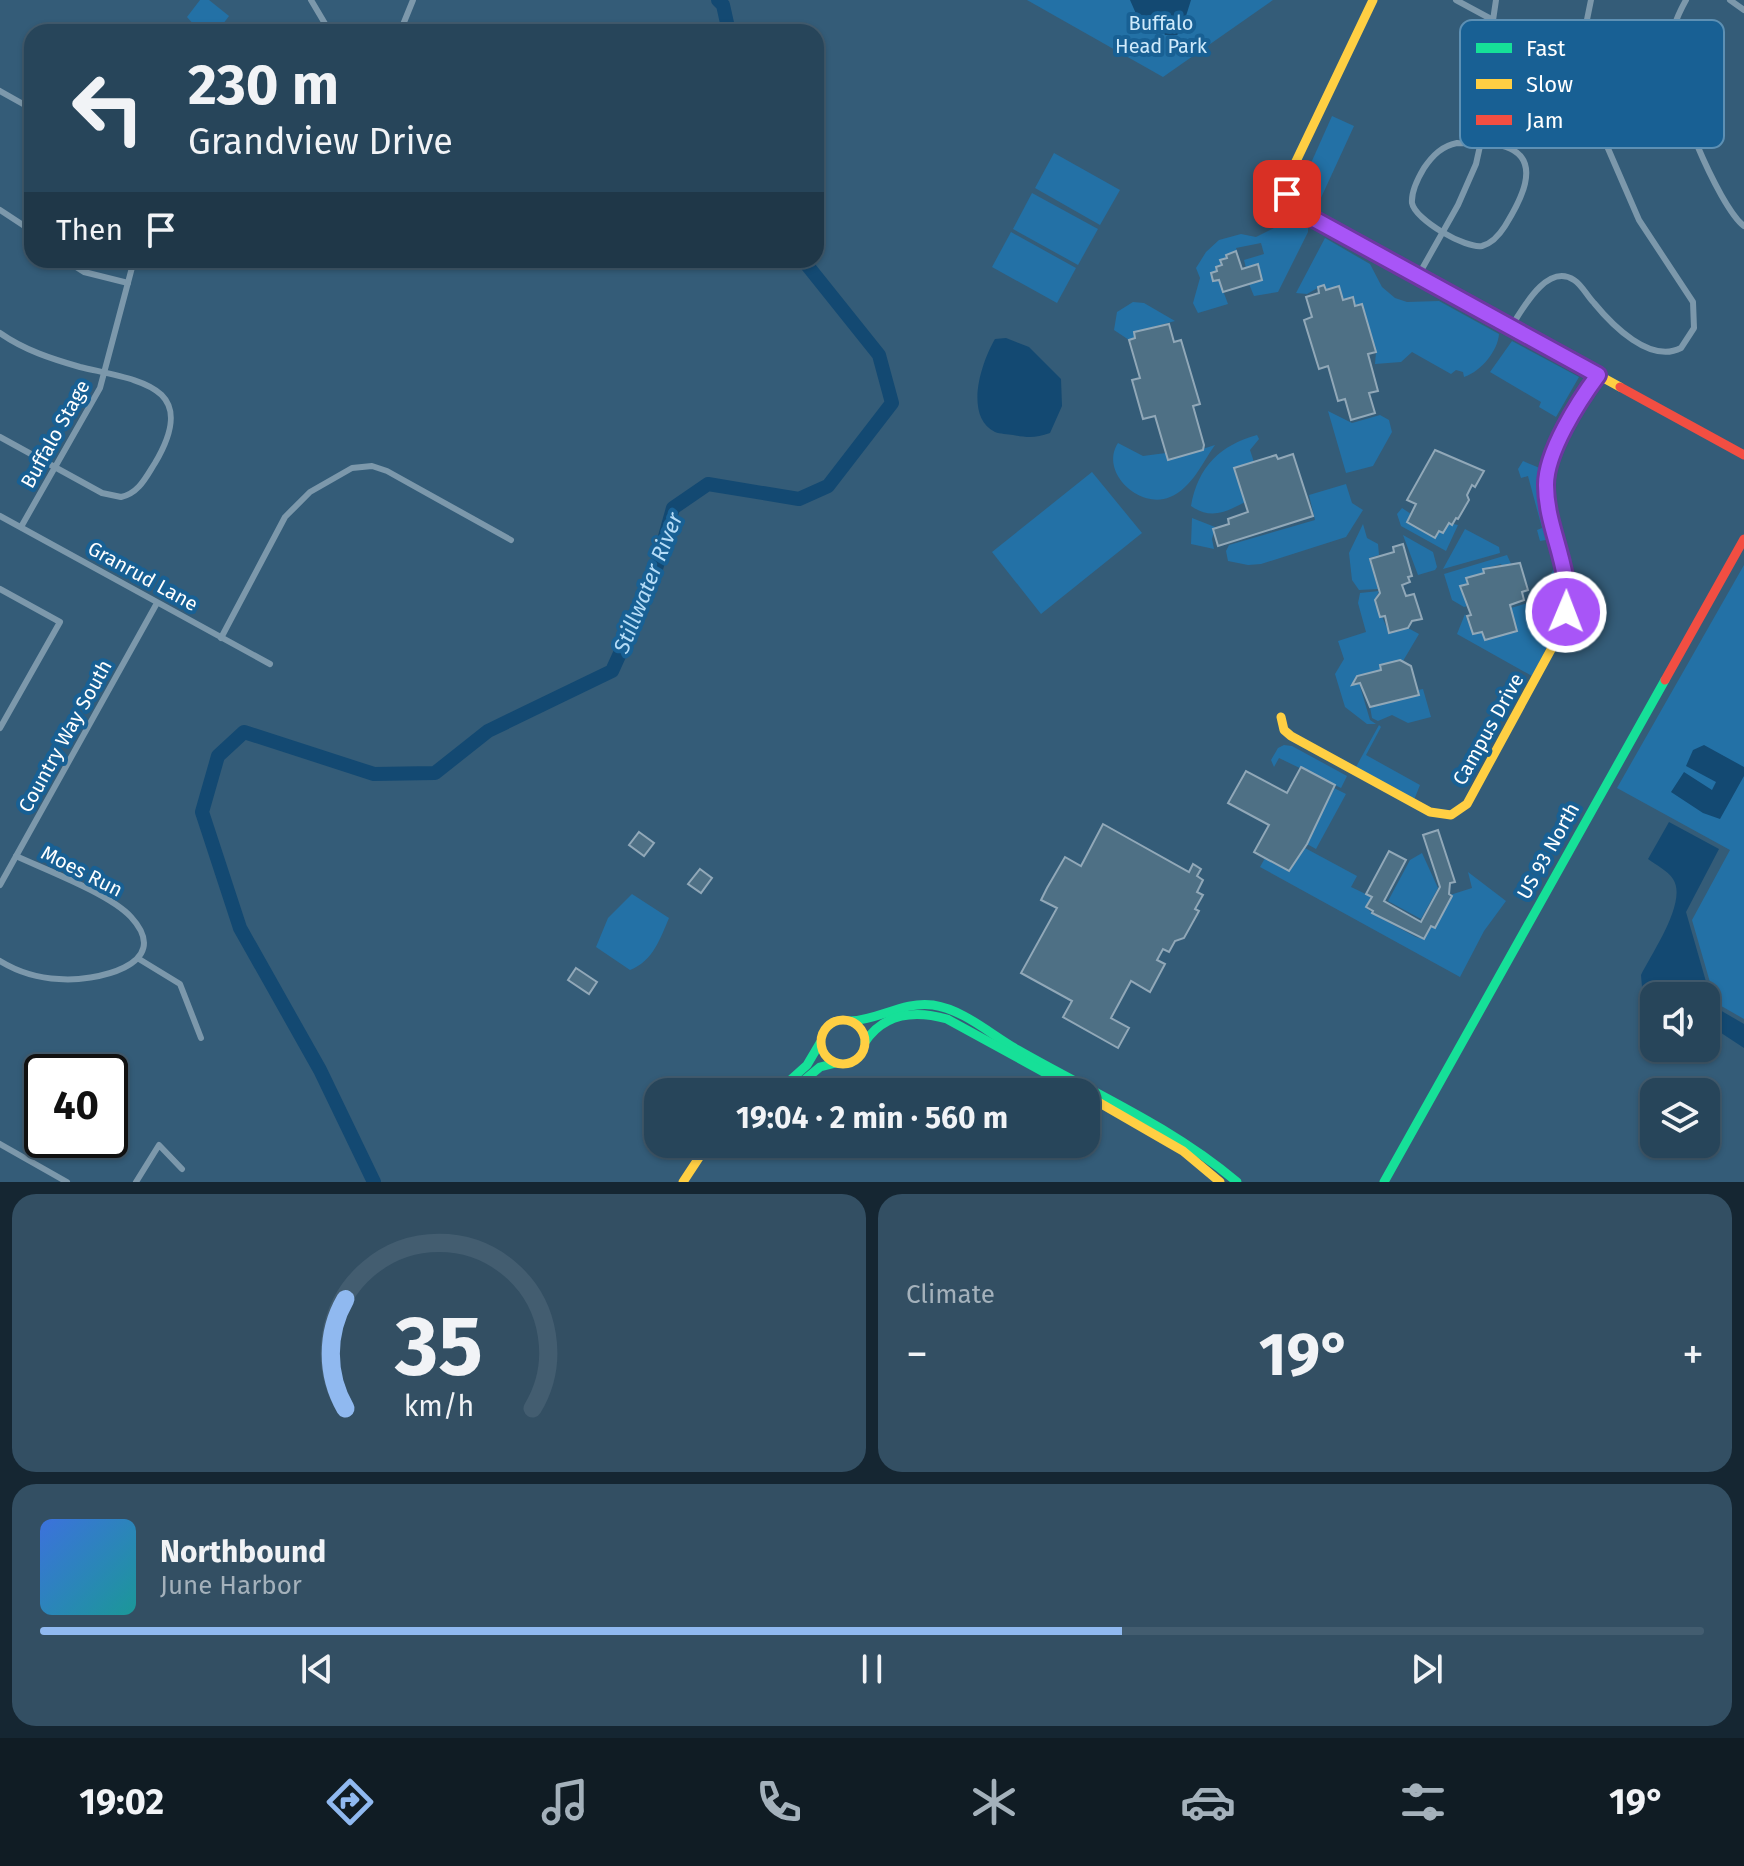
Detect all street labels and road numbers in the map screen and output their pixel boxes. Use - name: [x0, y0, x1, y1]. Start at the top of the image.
- street label: Buffalo Stage: [15, 376, 95, 492]
- street label: Granrud Lane: [84, 536, 202, 616]
- street label: Country Way South: [13, 656, 117, 816]
- street label: Campus Drive: [1447, 669, 1529, 789]
- street label: US 93 North: [1512, 799, 1584, 903]
- street label: Moes Run: [37, 840, 127, 902]

